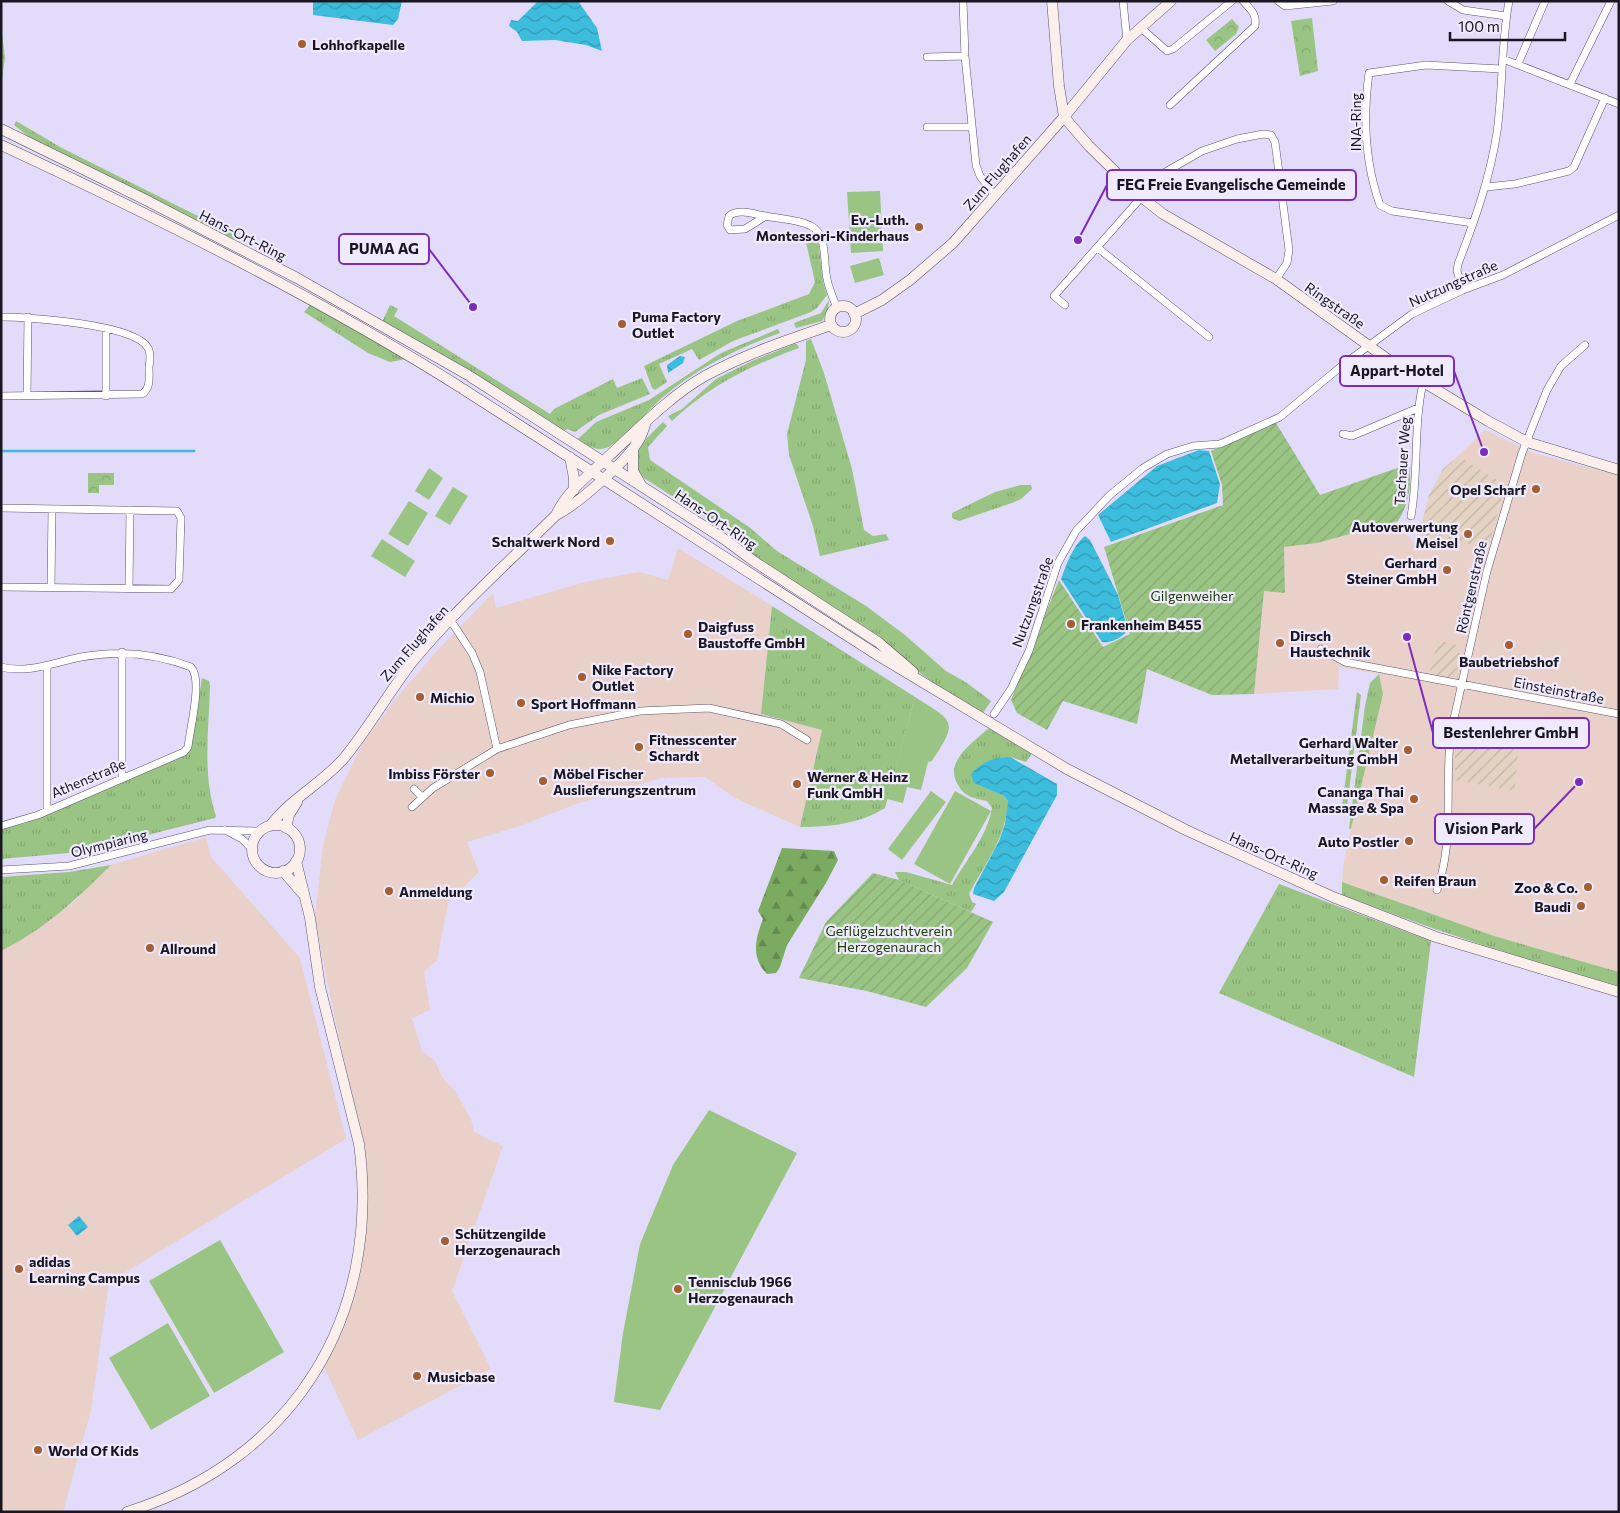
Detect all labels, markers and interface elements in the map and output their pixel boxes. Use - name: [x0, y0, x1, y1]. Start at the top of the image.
- scale bar: [1450, 10, 1565, 42]
- text: 100 m: [1458, 17, 1500, 35]
- place label: Lohhofkapelle: [312, 36, 405, 53]
- marker: Lohhofkapelle: [296, 38, 308, 50]
- street label: INA-Ring: [1347, 92, 1364, 151]
- street label: Zum Flughafen: [959, 131, 1035, 213]
- callout: FEG Freie Evangelische Gemeinde: [1107, 170, 1356, 200]
- text: FEG Freie Evangelische Gemeinde: [1116, 175, 1346, 193]
- street label: Hans-Ort-Ring: [197, 206, 290, 264]
- place label: Ev.-Luth. Montessori-Kinderhaus: [756, 211, 909, 244]
- marker: Ev.-Luth. Montessori-Kinderhaus: [913, 221, 925, 233]
- callout: PUMA AG: [339, 234, 429, 264]
- text: PUMA AG: [349, 239, 419, 257]
- street label: Nutzungstraße: [1406, 256, 1500, 310]
- street label: Ringstraße: [1302, 278, 1368, 332]
- place label: Puma Factory Outlet: [632, 308, 721, 341]
- marker: Puma Factory Outlet: [616, 318, 628, 330]
- callout: Appart-Hotel: [1340, 356, 1454, 386]
- text: Appart-Hotel: [1350, 361, 1444, 379]
- street label: Tachauer Weg: [1390, 416, 1414, 506]
- place label: Opel Scharf: [1450, 481, 1526, 498]
- marker: Opel Scharf: [1530, 483, 1542, 495]
- street label: Hans-Ort-Ring: [672, 485, 761, 553]
- place label: Autoverwertung Meisel: [1352, 518, 1458, 551]
- marker: Autoverwertung Meisel: [1462, 528, 1474, 540]
- place label: Schaltwerk Nord: [492, 533, 600, 550]
- marker: Schaltwerk Nord: [604, 535, 616, 547]
- street label: Röntgenstraße: [1452, 539, 1490, 635]
- street label: Nutzungstraße: [1008, 554, 1056, 650]
- place label: Gerhard Steiner GmbH: [1346, 554, 1437, 587]
- marker: Gerhard Steiner GmbH: [1441, 564, 1453, 576]
- park label: Gilgenweiher: [1150, 587, 1234, 604]
- street label: Zum Flughafen: [376, 602, 452, 684]
- place label: Frankenheim B455: [1081, 616, 1202, 633]
- place label: Daigfuss Baustoffe GmbH: [698, 618, 805, 651]
- marker: Frankenheim B455: [1065, 618, 1077, 630]
- place label: Dirsch Haustechnik: [1290, 627, 1370, 660]
- marker: Daigfuss Baustoffe GmbH: [682, 628, 694, 640]
- marker: Dirsch Haustechnik: [1274, 637, 1286, 649]
- marker: Baubetriebshof: [1503, 639, 1515, 651]
- place label: Baubetriebshof: [1459, 653, 1559, 670]
- place label: Nike Factory Outlet: [592, 661, 674, 694]
- marker: Nike Factory Outlet: [576, 671, 588, 683]
- street label: Einsteinstraße: [1512, 673, 1606, 707]
- place label: Michio: [430, 689, 475, 706]
- marker: Michio: [414, 691, 426, 703]
- place label: Sport Hoffmann: [531, 695, 636, 712]
- marker: Sport Hoffmann: [515, 697, 527, 709]
- callout: Bestenlehrer GmbH: [1433, 718, 1589, 748]
- text: Bestenlehrer GmbH: [1443, 723, 1579, 741]
- place label: Fitnesscenter Schardt: [649, 731, 737, 764]
- place label: Gerhard Walter Metallverarbeitung GmbH: [1230, 734, 1398, 767]
- marker: Fitnesscenter Schardt: [633, 741, 645, 753]
- marker: Gerhard Walter Metallverarbeitung GmbH: [1402, 744, 1414, 756]
- street label: Athenstraße: [48, 755, 128, 801]
- place label: Imbiss Förster: [388, 765, 480, 782]
- place label: Möbel Fischer Auslieferungszentrum: [553, 765, 696, 798]
- marker: Imbiss Förster: [484, 767, 496, 779]
- place label: Werner & Heinz Funk GmbH: [807, 768, 908, 801]
- marker: Möbel Fischer Auslieferungszentrum: [537, 775, 549, 787]
- marker: Werner & Heinz Funk GmbH: [791, 778, 803, 790]
- place label: Cananga Thai Massage & Spa: [1308, 783, 1404, 816]
- marker: Cananga Thai Massage & Spa: [1408, 793, 1420, 805]
- callout: Vision Park: [1435, 814, 1534, 844]
- text: Vision Park: [1445, 819, 1524, 837]
- street label: Olympiaring: [69, 825, 150, 861]
- street label: Hans-Ort-Ring: [1227, 828, 1321, 882]
- place label: Auto Postler: [1318, 833, 1399, 850]
- marker: Auto Postler: [1403, 835, 1415, 847]
- place label: Reifen Braun: [1394, 872, 1476, 889]
- marker: Reifen Braun: [1378, 874, 1390, 886]
- place label: Zoo & Co.: [1514, 879, 1578, 896]
- marker: Zoo & Co.: [1582, 881, 1594, 893]
- place label: Anmeldung: [399, 883, 473, 900]
- marker: Anmeldung: [383, 885, 395, 897]
- place label: Baudi: [1534, 898, 1571, 915]
- marker: Baudi: [1575, 900, 1587, 912]
- park label: Geflügelzuchtverein Herzogenaurach: [826, 922, 952, 955]
- place label: Allround: [160, 940, 216, 957]
- marker: Allround: [144, 942, 156, 954]
- place label: Schützengilde Herzogenaurach: [455, 1225, 560, 1258]
- marker: Schützengilde Herzogenaurach: [439, 1235, 451, 1247]
- place label: adidas Learning Campus: [29, 1253, 141, 1286]
- marker: adidas Learning Campus: [13, 1263, 25, 1275]
- place label: Tennisclub 1966 Herzogenaurach: [688, 1273, 793, 1306]
- marker: Tennisclub 1966 Herzogenaurach: [672, 1283, 684, 1295]
- place label: Musicbase: [427, 1368, 495, 1385]
- marker: Musicbase: [411, 1370, 423, 1382]
- place label: World Of Kids: [48, 1442, 139, 1459]
- marker: World Of Kids: [32, 1444, 44, 1456]

